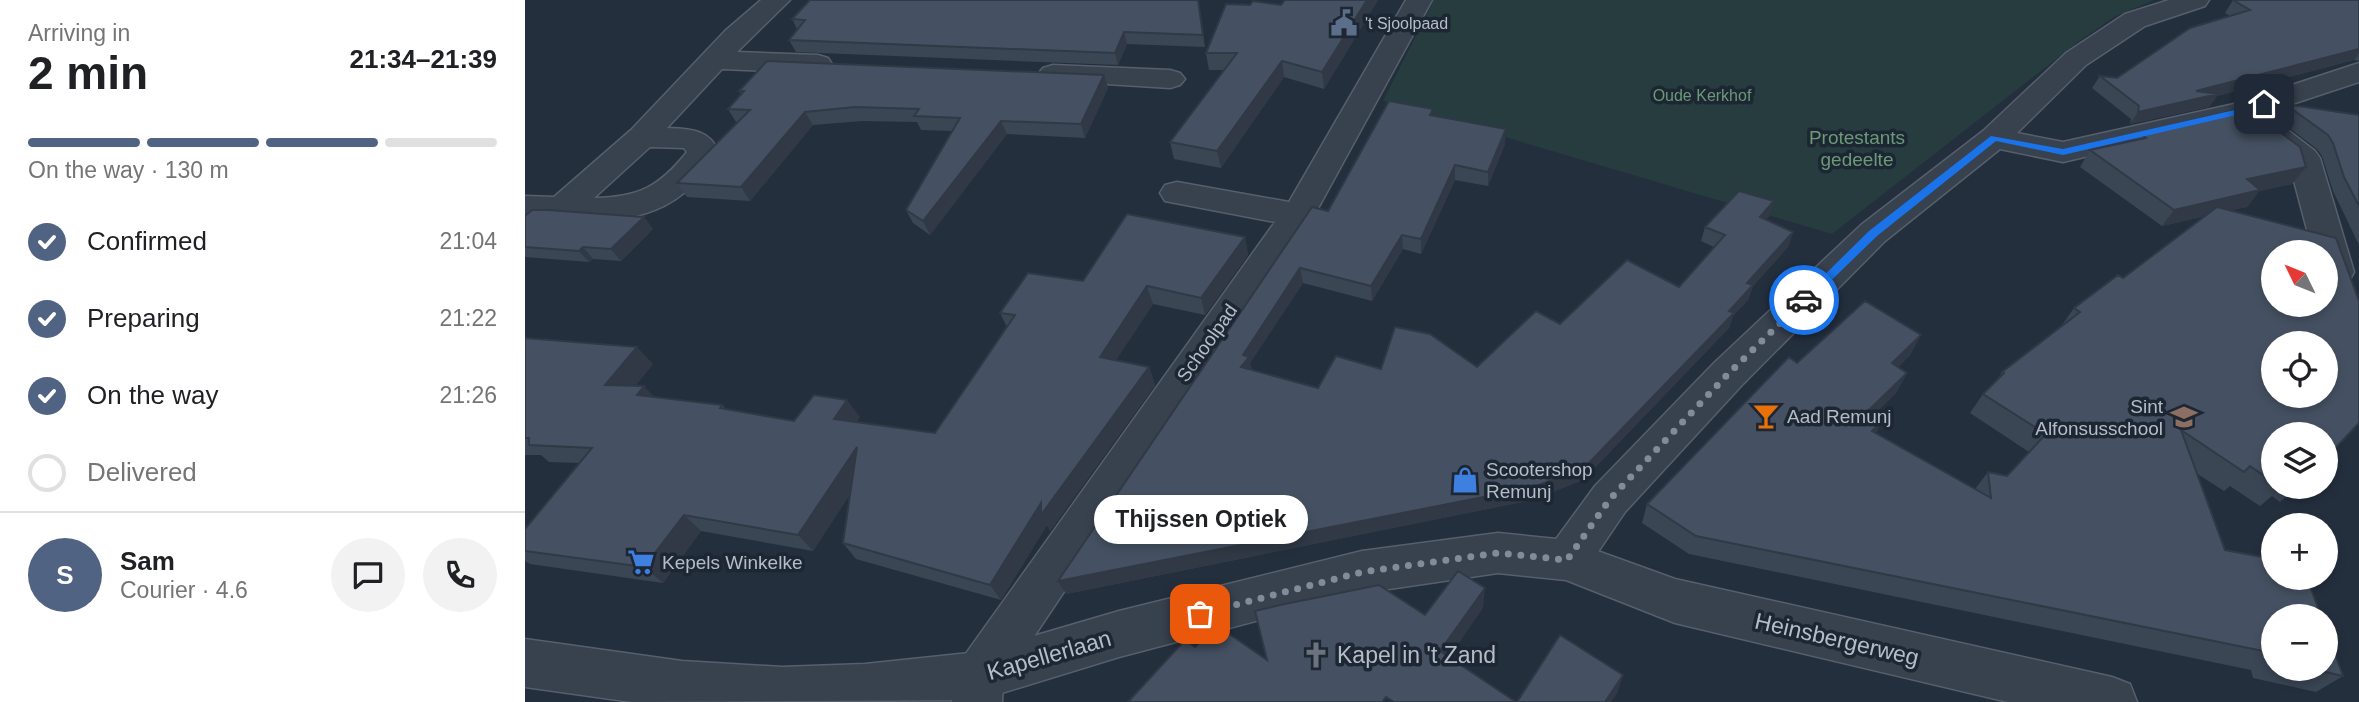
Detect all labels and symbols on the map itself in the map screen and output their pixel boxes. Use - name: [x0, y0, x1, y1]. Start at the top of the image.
- public building icon: 't Sjoolpaad: [1329, 8, 1359, 38]
- place label: 't Sjoolpaad: [1365, 15, 1448, 32]
- pin: [2234, 74, 2294, 134]
- park label: Oude Kerkhof: [1653, 87, 1752, 104]
- park label: Protestants gedeelte: [1809, 127, 1905, 170]
- north arrow: [2261, 240, 2338, 317]
- courier: [1769, 265, 1839, 335]
- street label: Schoolpad: [1173, 300, 1241, 386]
- place label: Sint Alfonsusschool: [2035, 396, 2164, 439]
- bar icon: Aad Remunj: [1751, 401, 1781, 431]
- school or university icon: Sint Alfonsusschool: [2169, 402, 2199, 432]
- place label: Aad Remunj: [1787, 406, 1892, 427]
- place label: Scootershop Remunj: [1486, 459, 1593, 502]
- shop icon: Scootershop Remunj: [1450, 465, 1480, 495]
- callout: Thijssen Optiek: [1093, 495, 1307, 544]
- supermarket icon: Kepels Winkelke: [626, 547, 656, 577]
- place label: Kepels Winkelke: [662, 552, 802, 573]
- pin: [1170, 584, 1230, 644]
- street label: Heinsbergerweg: [1752, 607, 1922, 671]
- street label: Kapellerlaan: [984, 625, 1114, 685]
- church icon: Kapel in 't Zand: [1301, 640, 1331, 670]
- place label: Kapel in 't Zand: [1337, 642, 1496, 668]

